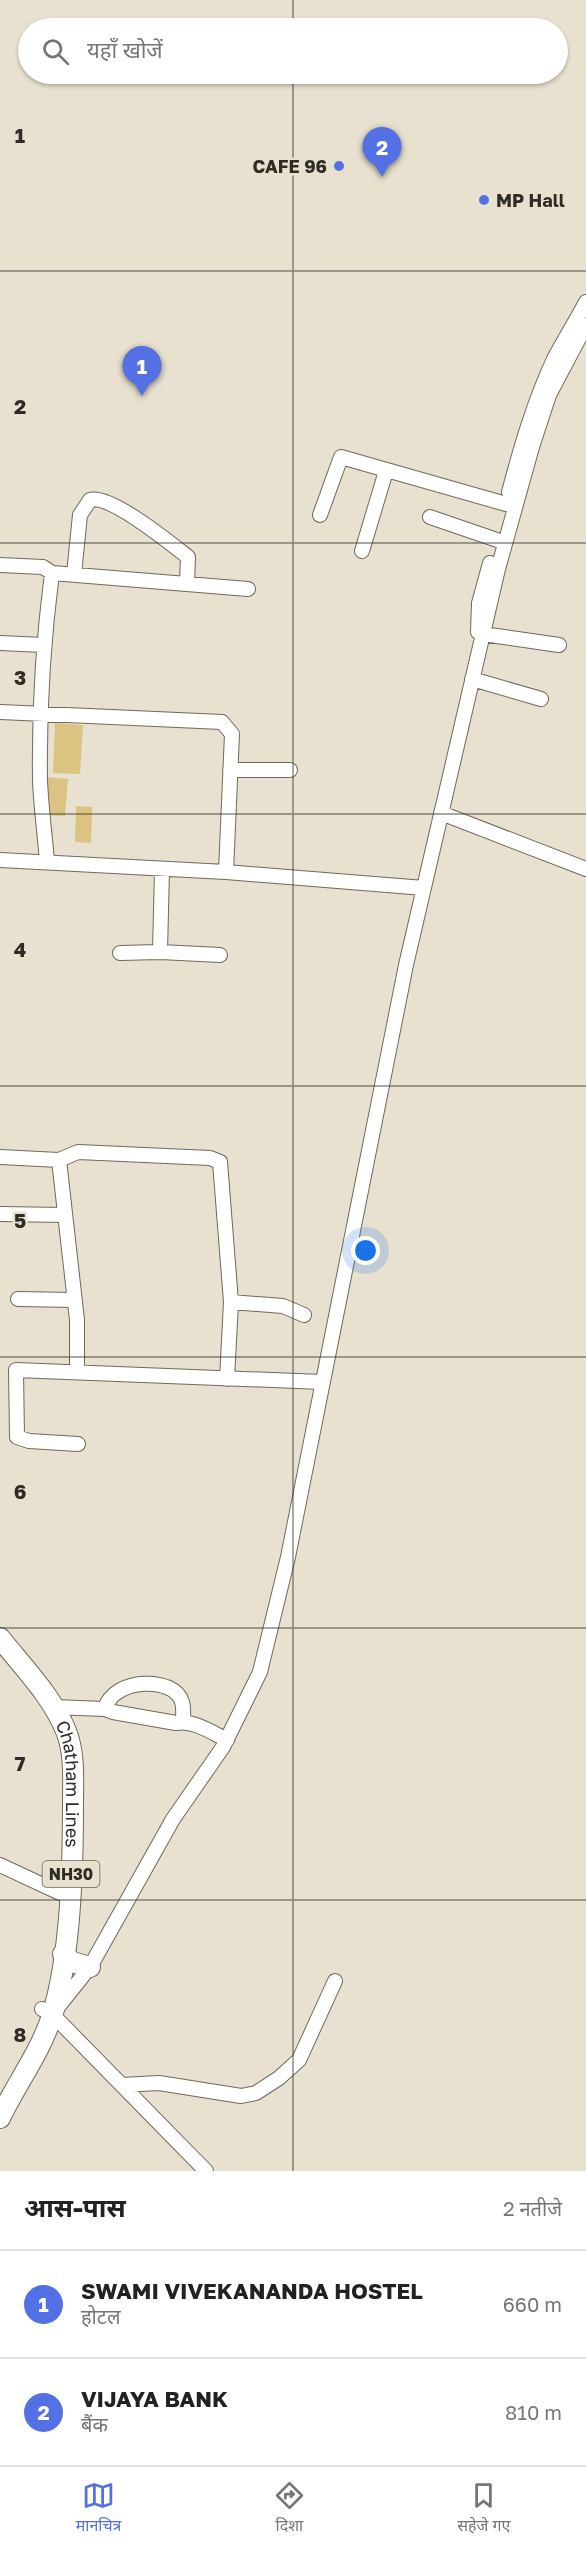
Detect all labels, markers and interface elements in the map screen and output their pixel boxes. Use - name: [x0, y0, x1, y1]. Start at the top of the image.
- search box: [18, 18, 568, 84]
- icon: search: [39, 35, 72, 68]
- text: यहाँ खोजें: [87, 36, 163, 63]
- text: 1: [15, 123, 25, 147]
- pin: 2: [362, 128, 401, 177]
- place label: CAFE 96: [252, 155, 327, 177]
- marker: CAFE 96: [332, 159, 346, 173]
- place label: MP Hall: [496, 189, 565, 211]
- marker: MP Hall: [477, 193, 491, 207]
- pin: 1: [122, 346, 162, 396]
- text: 2: [14, 394, 26, 418]
- text: 3: [14, 665, 26, 689]
- text: 4: [14, 937, 26, 961]
- text: 5: [14, 1208, 26, 1232]
- your location: [351, 1236, 380, 1265]
- text: 6: [14, 1479, 26, 1503]
- street label: Chatham Lines: [52, 1717, 84, 1848]
- text: 7: [15, 1751, 26, 1775]
- road number: NH30: [42, 1861, 100, 1887]
- text: 8: [14, 2022, 26, 2046]
- text: आस-पास: [24, 2192, 126, 2223]
- text: 2 नतीजे: [503, 2196, 562, 2220]
- text: SWAMI VIVEKANANDA HOSTEL: [81, 2277, 423, 2304]
- text: 1: [38, 2292, 49, 2316]
- text: 660 m: [503, 2292, 562, 2316]
- text: होटल: [81, 2304, 120, 2328]
- text: VIJAYA BANK: [81, 2385, 228, 2412]
- text: 2: [37, 2400, 50, 2424]
- text: 810 m: [505, 2400, 562, 2424]
- text: बैंक: [81, 2412, 108, 2436]
- tab: मानचित्र: [76, 2479, 121, 2538]
- tab: दिशा: [273, 2479, 306, 2538]
- tab: सहेजे गए: [457, 2479, 510, 2538]

